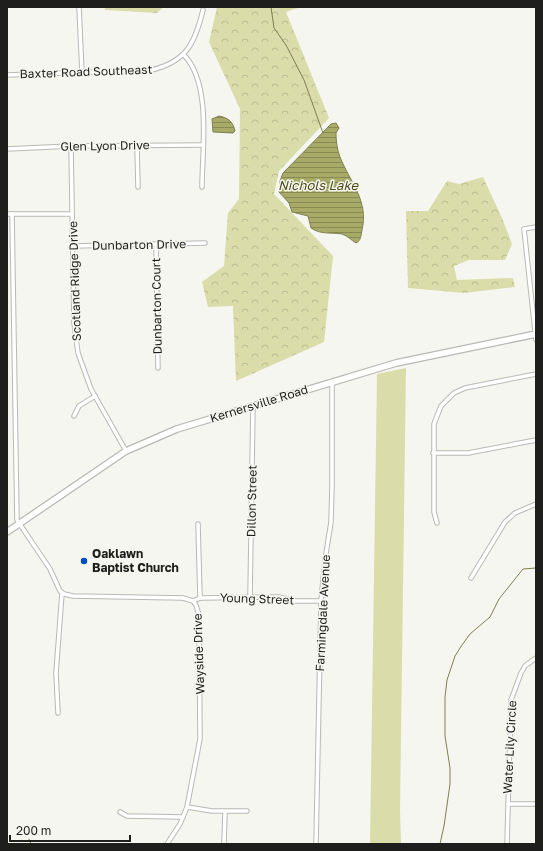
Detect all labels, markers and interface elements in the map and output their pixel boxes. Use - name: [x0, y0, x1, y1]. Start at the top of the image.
- street label: Baxter Road Southeast: [19, 62, 153, 81]
- street label: Glen Lyon Drive: [60, 137, 150, 154]
- water label: Nichols Lake: [278, 177, 359, 193]
- street label: Scotland Ridge Drive: [65, 221, 84, 341]
- street label: Dunbarton Drive: [92, 236, 186, 253]
- street label: Dunbarton Court: [148, 257, 165, 355]
- street label: Kernersville Road: [208, 381, 310, 426]
- street label: Dillon Street: [243, 465, 260, 537]
- place label: Oaklawn Baptist Church: [92, 546, 179, 575]
- street label: Farmingdale Avenue: [312, 554, 333, 672]
- marker: Oaklawn Baptist Church: [79, 556, 89, 566]
- street label: Young Street: [220, 590, 295, 607]
- street label: Wayside Drive: [190, 613, 207, 695]
- street label: Water Lily Circle: [500, 700, 519, 794]
- scale bar: [10, 817, 130, 843]
- text: 200 m: [16, 823, 51, 838]

